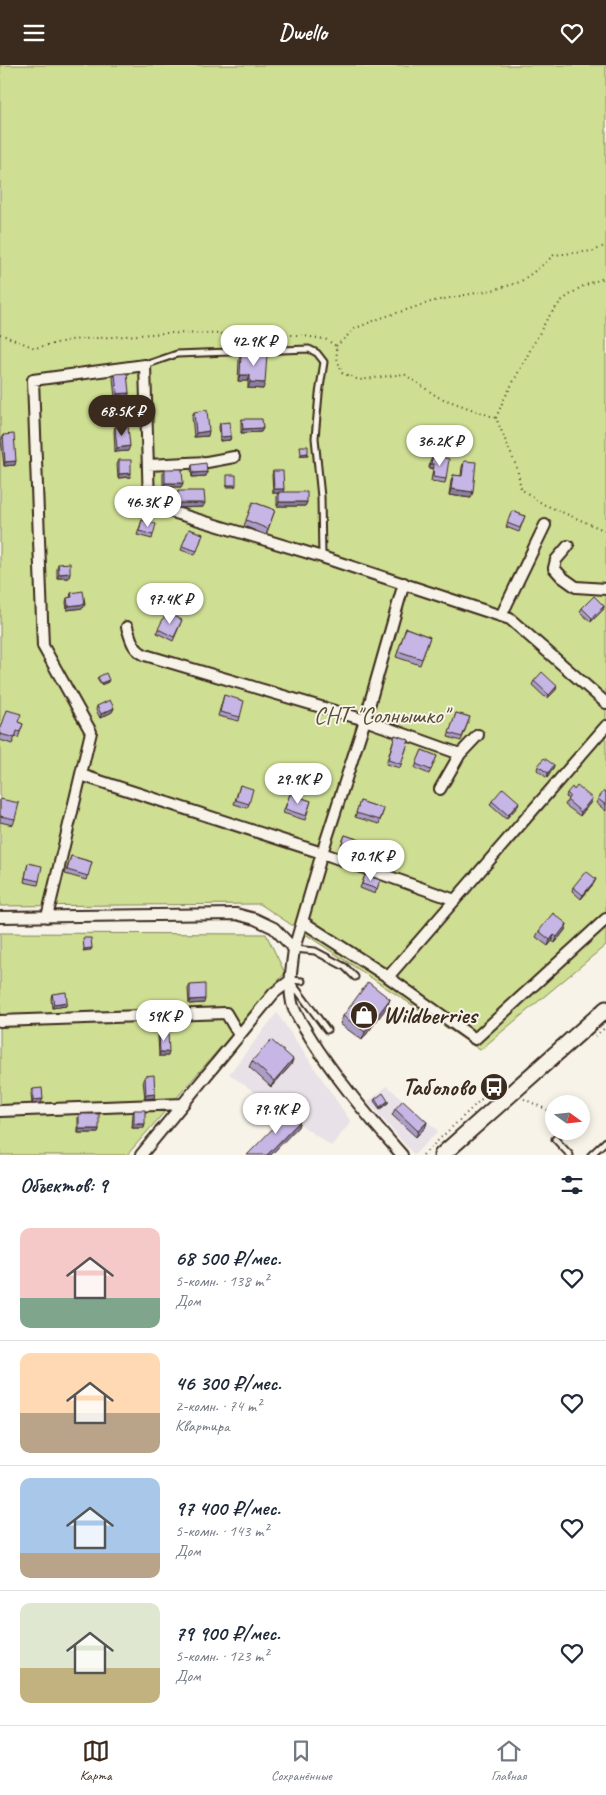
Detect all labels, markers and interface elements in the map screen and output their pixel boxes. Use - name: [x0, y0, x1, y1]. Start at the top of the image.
- icon: menu: [20, 19, 48, 47]
- text: Dwello: [279, 19, 327, 47]
- icon: heart: [558, 19, 586, 47]
- pin: 42.9K ₽: [208, 325, 300, 367]
- text: 42.9K ₽: [232, 331, 276, 351]
- pin: 68.5K ₽: [76, 395, 168, 437]
- text: 68.5K ₽: [99, 401, 145, 421]
- pin: 36.2K ₽: [394, 425, 486, 467]
- text: 36.2K ₽: [417, 431, 463, 451]
- pin: 46.3K ₽: [102, 485, 194, 528]
- text: 46.3K ₽: [125, 492, 171, 512]
- pin: 97.4K ₽: [124, 583, 216, 625]
- text: 97.4K ₽: [148, 589, 192, 609]
- park label: СНТ "Солнышко": [314, 700, 454, 730]
- pin: 29.9K ₽: [252, 763, 344, 805]
- text: 29.9K ₽: [276, 769, 320, 789]
- pin: 70.1K ₽: [325, 839, 417, 882]
- text: 70.1K ₽: [349, 846, 393, 866]
- pin: 59K ₽: [129, 999, 199, 1042]
- shop icon: Wildberries: [349, 1000, 379, 1030]
- place label: Wildberries: [383, 1000, 479, 1030]
- text: 59K ₽: [147, 1006, 181, 1026]
- place label: Таболово: [402, 1072, 477, 1102]
- bus stop icon: Таболово: [479, 1072, 509, 1102]
- pin: 79.9K ₽: [230, 1093, 322, 1135]
- north arrow: [545, 1095, 590, 1140]
- map controls: [545, 1095, 590, 1140]
- text: 79.9K ₽: [254, 1099, 298, 1119]
- icon: filters: [558, 1171, 586, 1199]
- text: Объектов: 9: [20, 1172, 108, 1198]
- text: 68 500 ₽/мес.: [175, 1245, 281, 1271]
- icon: home: [60, 1248, 120, 1308]
- icon: heart: [558, 1264, 586, 1292]
- text: 5-комн. · 138 m²: [175, 1271, 268, 1291]
- text: Дом: [175, 1291, 201, 1311]
- text: 46 300 ₽/мес.: [175, 1370, 281, 1396]
- icon: home: [60, 1373, 120, 1433]
- icon: heart: [558, 1389, 586, 1417]
- text: 2-комн. · 74 m²: [175, 1396, 261, 1416]
- text: Квартира: [175, 1416, 230, 1436]
- text: 97 400 ₽/мес.: [175, 1495, 280, 1521]
- icon: home: [60, 1498, 120, 1558]
- icon: heart: [558, 1514, 586, 1542]
- text: 5-комн. · 143 m²: [175, 1521, 268, 1541]
- text: Дом: [175, 1541, 201, 1561]
- text: 79 900 ₽/мес.: [175, 1620, 280, 1646]
- icon: home: [60, 1623, 120, 1683]
- icon: heart: [558, 1639, 586, 1667]
- text: 5-комн. · 123 m²: [175, 1646, 268, 1666]
- text: Дом: [175, 1666, 201, 1686]
- tab: Карта: [80, 1737, 112, 1784]
- tab: Сохранённые: [271, 1737, 332, 1784]
- tab: Главная: [491, 1737, 526, 1784]

